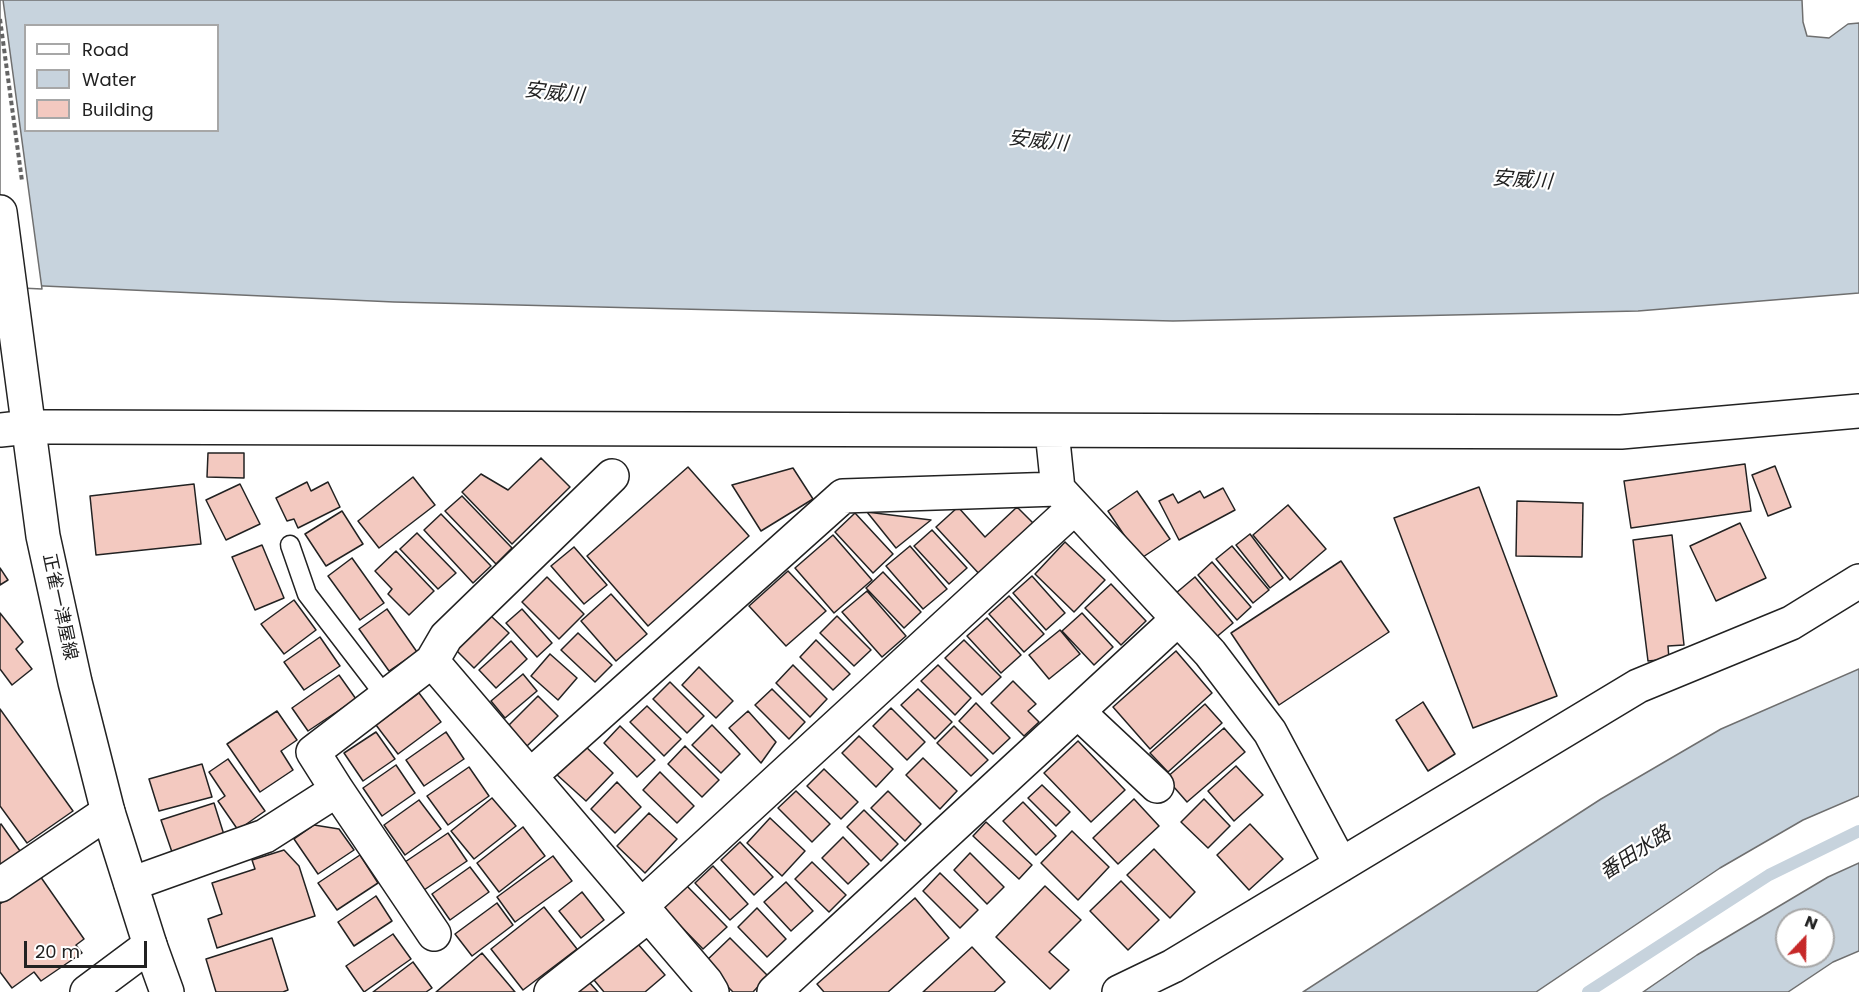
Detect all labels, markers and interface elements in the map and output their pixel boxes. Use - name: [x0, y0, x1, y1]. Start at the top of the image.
- legend: [24, 24, 219, 132]
- text: Road: [82, 37, 129, 62]
- text: Water: [82, 67, 136, 92]
- water label: 安威川: [523, 79, 585, 109]
- text: Building: [82, 97, 154, 122]
- water label: 安威川: [1007, 127, 1069, 157]
- water label: 安威川: [1491, 167, 1553, 195]
- street label: 正雀一津屋線: [37, 552, 81, 662]
- water label: 番田水路: [1596, 822, 1676, 886]
- north arrow: [1775, 908, 1835, 968]
- text: N: [1801, 910, 1821, 936]
- scale bar: [27, 929, 150, 967]
- text: 20 m: [35, 939, 80, 964]

